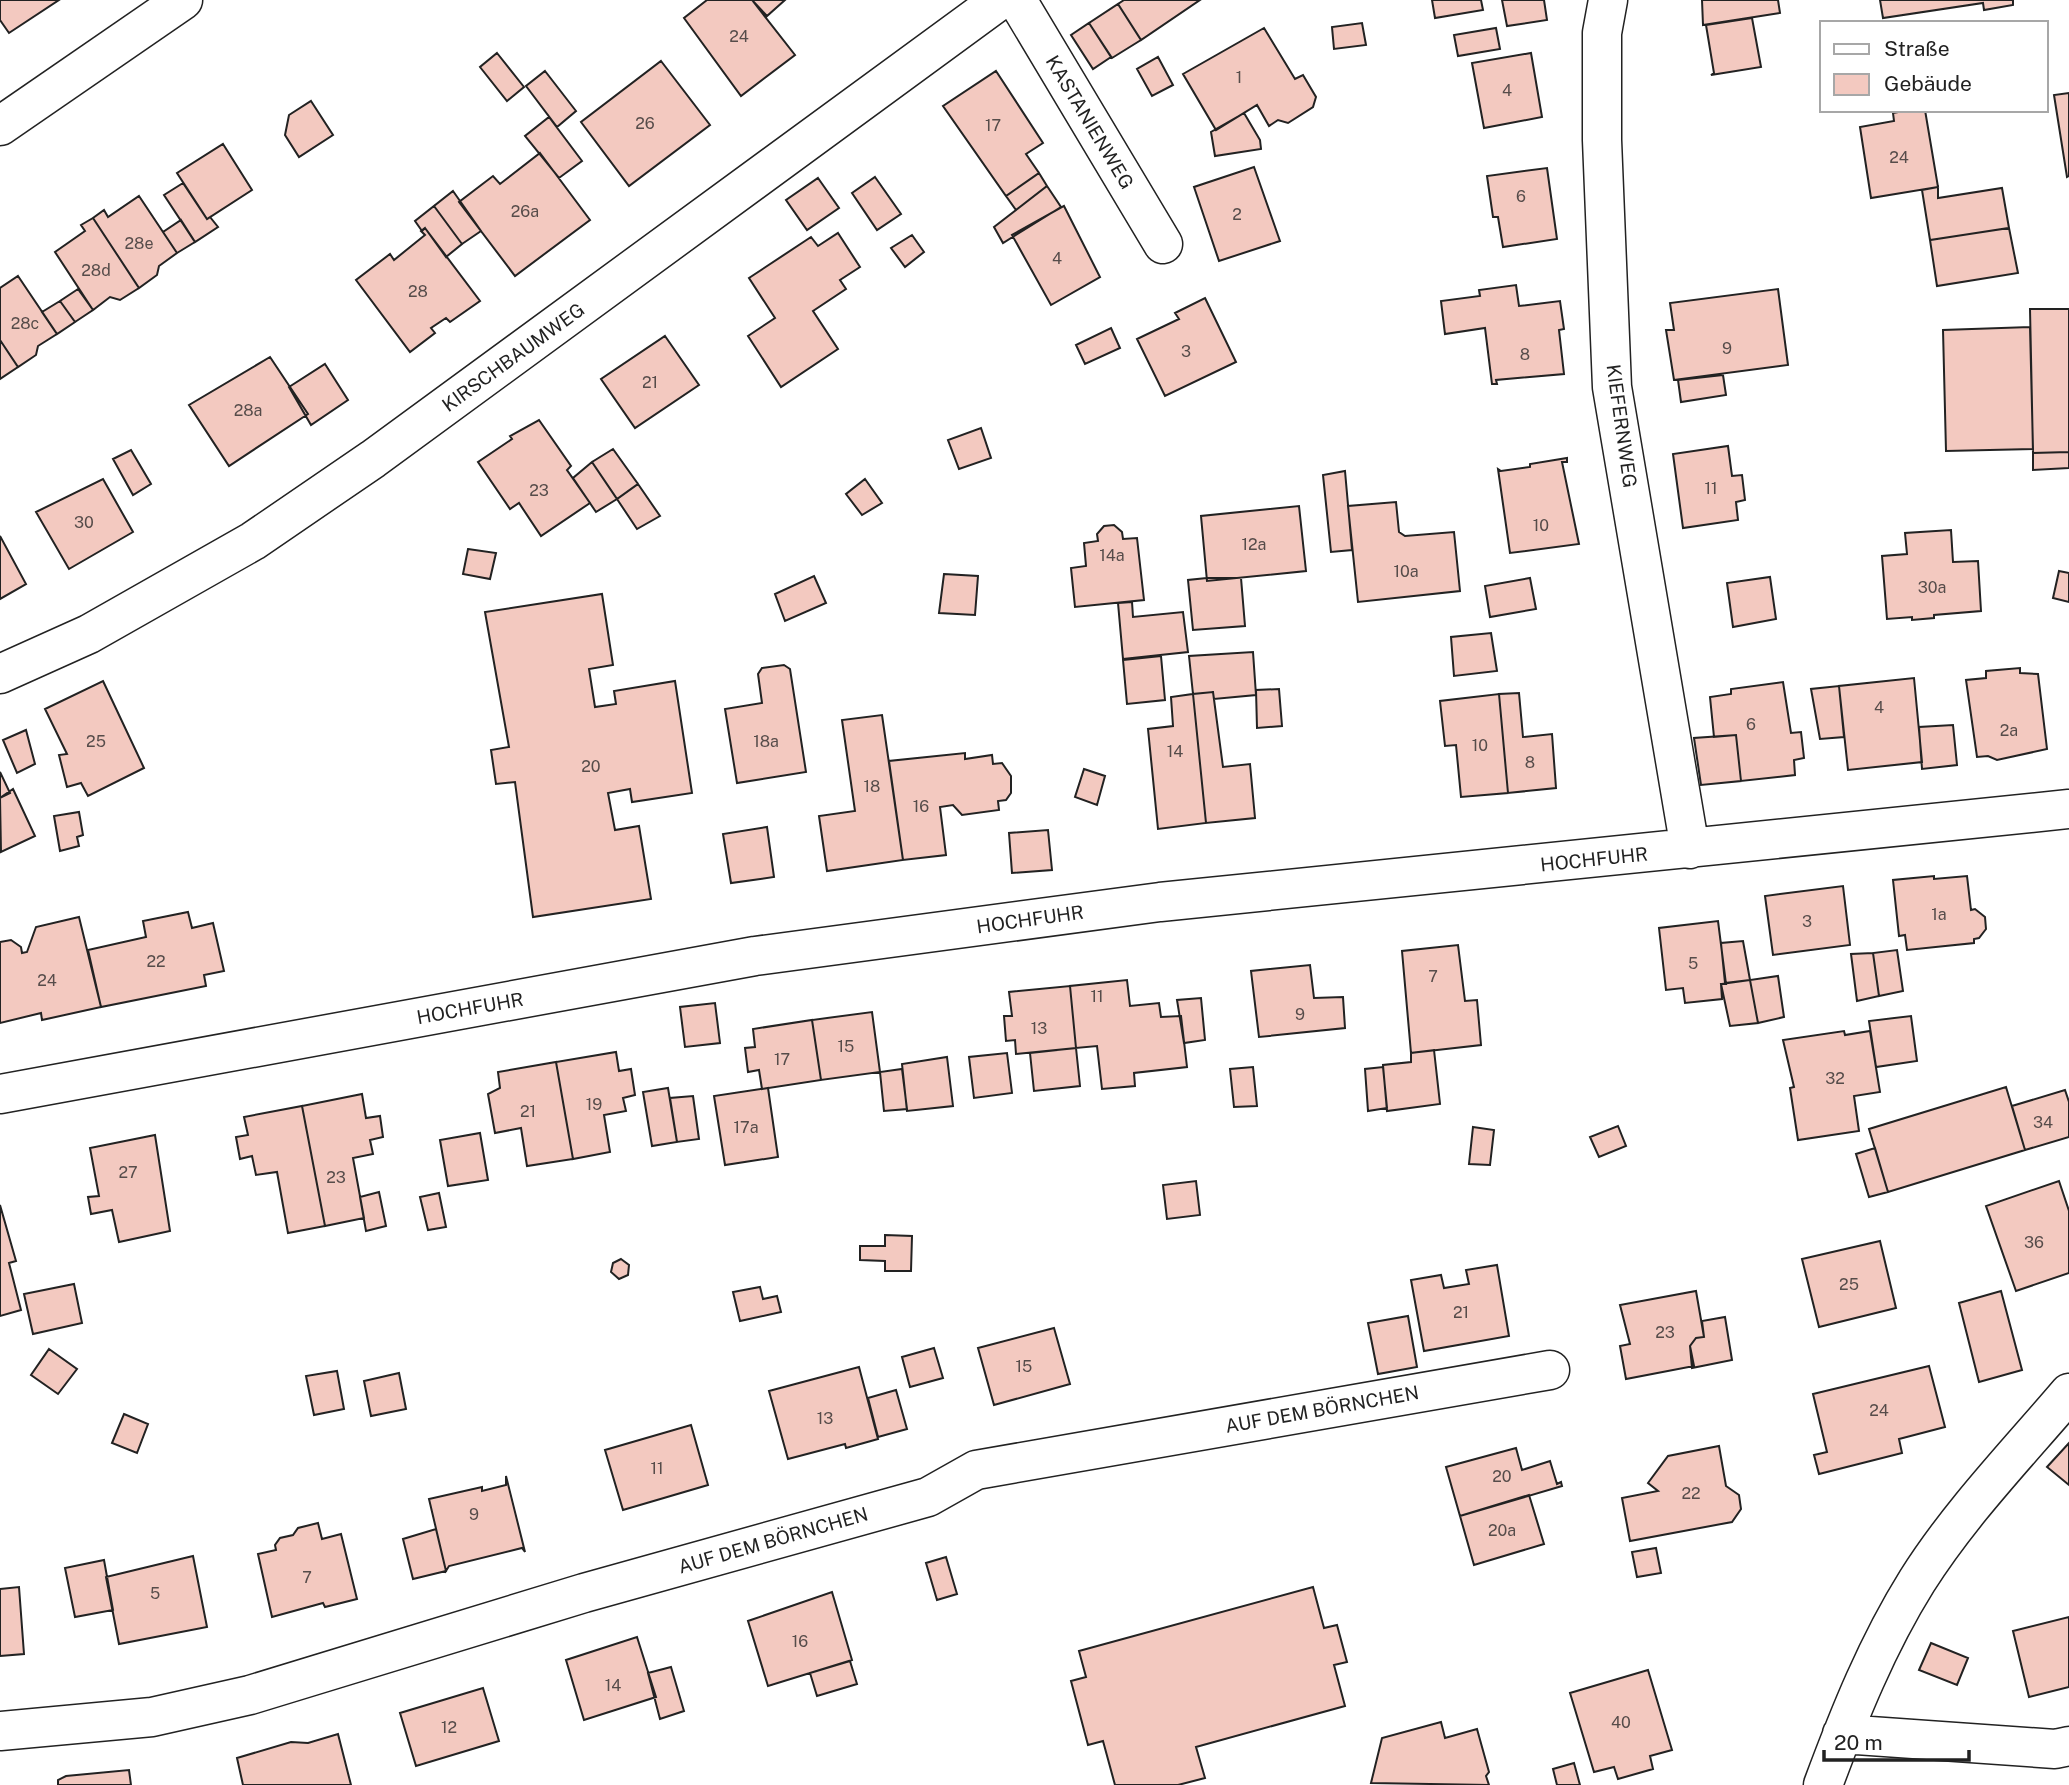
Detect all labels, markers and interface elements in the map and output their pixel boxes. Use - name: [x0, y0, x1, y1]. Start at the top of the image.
- legend: [1820, 21, 2048, 112]
- house number: 24: [729, 27, 749, 46]
- text: Straße: [1884, 36, 1950, 61]
- street label: KASTANIENWEG: [1042, 51, 1138, 193]
- house number: 1: [1236, 68, 1242, 87]
- text: Gebäude: [1884, 71, 1972, 96]
- house number: 4: [1502, 81, 1512, 100]
- house number: 26: [635, 114, 655, 133]
- house number: 17: [985, 116, 1001, 135]
- house number: 24: [1889, 148, 1909, 167]
- house number: 6: [1516, 187, 1526, 206]
- house number: 26a: [511, 202, 539, 221]
- house number: 2: [1232, 205, 1242, 224]
- house number: 28e: [125, 234, 153, 253]
- house number: 4: [1052, 249, 1062, 268]
- house number: 28d: [81, 261, 111, 280]
- house number: 28: [408, 282, 428, 301]
- street label: KIRSCHBAUMWEG: [438, 298, 588, 416]
- house number: 28c: [11, 314, 39, 333]
- house number: 9: [1722, 339, 1732, 358]
- house number: 3: [1181, 342, 1191, 361]
- house number: 8: [1520, 345, 1530, 364]
- street label: KIEFERNWEG: [1602, 363, 1642, 489]
- house number: 21: [642, 373, 658, 392]
- house number: 28a: [234, 401, 262, 420]
- house number: 11: [1704, 479, 1718, 498]
- house number: 23: [529, 481, 549, 500]
- house number: 30: [74, 513, 94, 532]
- house number: 10: [1533, 516, 1549, 535]
- house number: 12a: [1242, 535, 1266, 554]
- house number: 14a: [1099, 546, 1125, 565]
- house number: 10a: [1393, 562, 1419, 581]
- house number: 30a: [1918, 578, 1946, 597]
- house number: 4: [1874, 698, 1884, 717]
- house number: 6: [1746, 715, 1756, 734]
- house number: 2a: [2000, 721, 2018, 740]
- house number: 25: [86, 732, 106, 751]
- house number: 18a: [753, 732, 779, 751]
- house number: 10: [1472, 736, 1488, 755]
- house number: 14: [1167, 742, 1183, 761]
- house number: 8: [1525, 753, 1535, 772]
- house number: 20: [581, 757, 601, 776]
- house number: 18: [864, 777, 880, 796]
- house number: 16: [913, 797, 929, 816]
- street label: HOCHFUHR: [1539, 842, 1649, 876]
- street label: HOCHFUHR: [975, 901, 1085, 937]
- house number: 1a: [1931, 905, 1947, 924]
- house number: 3: [1802, 912, 1812, 931]
- house number: 22: [146, 952, 166, 971]
- house number: 5: [1688, 954, 1698, 973]
- house number: 7: [1428, 967, 1438, 986]
- house number: 24: [37, 971, 57, 990]
- house number: 11: [1090, 987, 1104, 1006]
- street label: HOCHFUHR: [415, 988, 525, 1028]
- house number: 9: [1295, 1005, 1305, 1024]
- house number: 13: [1031, 1019, 1047, 1038]
- house number: 15: [838, 1037, 854, 1056]
- house number: 17: [774, 1050, 790, 1069]
- house number: 32: [1825, 1069, 1845, 1088]
- house number: 19: [586, 1095, 602, 1114]
- house number: 21: [520, 1102, 536, 1121]
- house number: 34: [2033, 1113, 2053, 1132]
- house number: 17a: [734, 1118, 758, 1137]
- house number: 27: [118, 1163, 138, 1182]
- house number: 23: [326, 1168, 346, 1187]
- house number: 36: [2024, 1233, 2044, 1252]
- house number: 25: [1839, 1275, 1859, 1294]
- house number: 21: [1453, 1303, 1469, 1322]
- house number: 23: [1655, 1323, 1675, 1342]
- house number: 15: [1016, 1357, 1032, 1376]
- street label: AUF DEM BÖRNCHEN: [1223, 1381, 1421, 1437]
- house number: 24: [1869, 1401, 1889, 1420]
- house number: 13: [817, 1409, 833, 1428]
- house number: 11: [650, 1459, 664, 1478]
- house number: 20: [1492, 1467, 1512, 1486]
- house number: 22: [1681, 1484, 1701, 1503]
- street label: AUF DEM BÖRNCHEN: [676, 1502, 870, 1578]
- house number: 9: [469, 1505, 479, 1524]
- house number: 20a: [1488, 1521, 1516, 1540]
- house number: 7: [302, 1568, 312, 1587]
- house number: 5: [150, 1584, 160, 1603]
- house number: 16: [792, 1632, 808, 1651]
- house number: 14: [605, 1676, 621, 1695]
- house number: 40: [1611, 1713, 1631, 1732]
- house number: 12: [441, 1718, 457, 1737]
- scale bar: [1824, 1718, 1969, 1762]
- text: 20 m: [1834, 1730, 1883, 1755]

